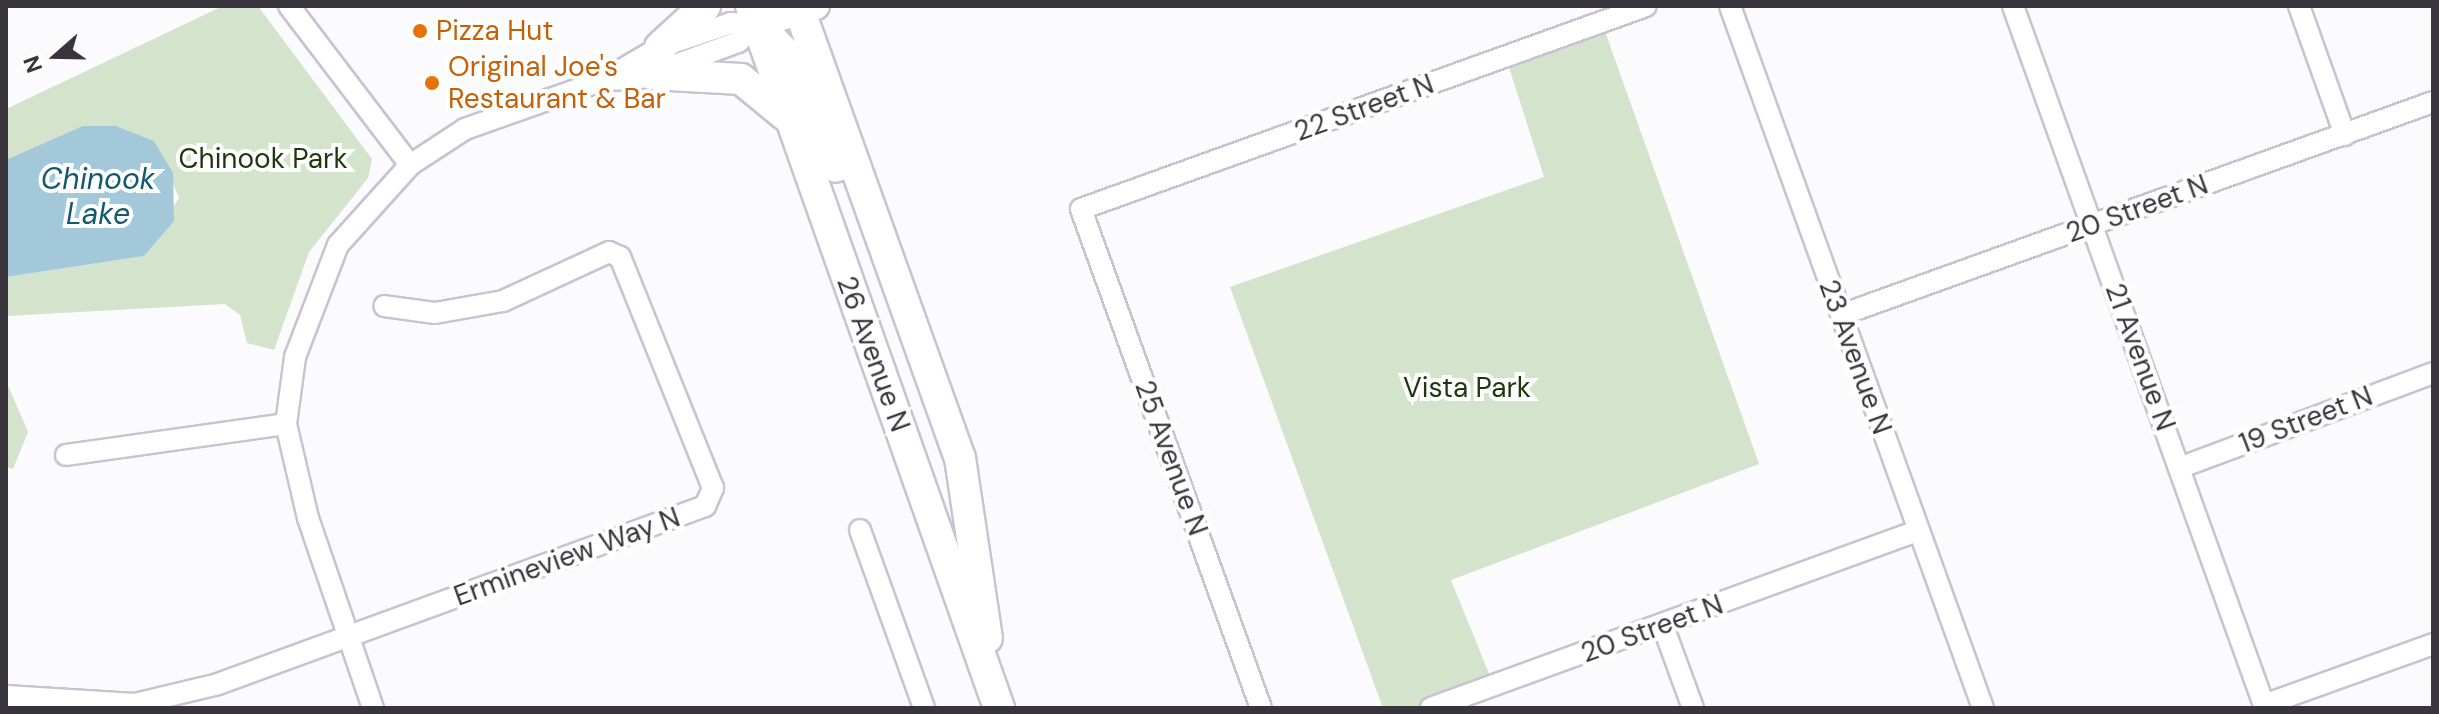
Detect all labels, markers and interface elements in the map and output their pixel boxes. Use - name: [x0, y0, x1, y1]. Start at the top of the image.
- place label: Pizza Hut: [436, 14, 553, 48]
- north arrow: [16, 16, 96, 96]
- marker: Pizza Hut: [411, 22, 429, 40]
- place label: Original Joe's Restaurant & Bar: [448, 50, 666, 116]
- text: N: [17, 52, 49, 77]
- street label: 22 Street N: [1290, 67, 1438, 149]
- marker: Original Joe's Restaurant & Bar: [423, 74, 441, 92]
- park label: Chinook Park: [178, 142, 348, 176]
- water label: Chinook Lake: [41, 161, 155, 232]
- street label: 20 Street N: [2061, 168, 2213, 250]
- street label: 26 Avenue N: [829, 272, 917, 436]
- street label: 23 Avenue N: [1811, 275, 1899, 439]
- street label: 21 Avenue N: [2098, 279, 2182, 435]
- park label: Vista Park: [1403, 371, 1531, 405]
- street label: 25 Avenue N: [1127, 376, 1215, 540]
- street label: 19 Street N: [2235, 379, 2377, 461]
- street label: Ermineview Way N: [450, 501, 684, 613]
- street label: 20 Street N: [1576, 588, 1728, 670]

